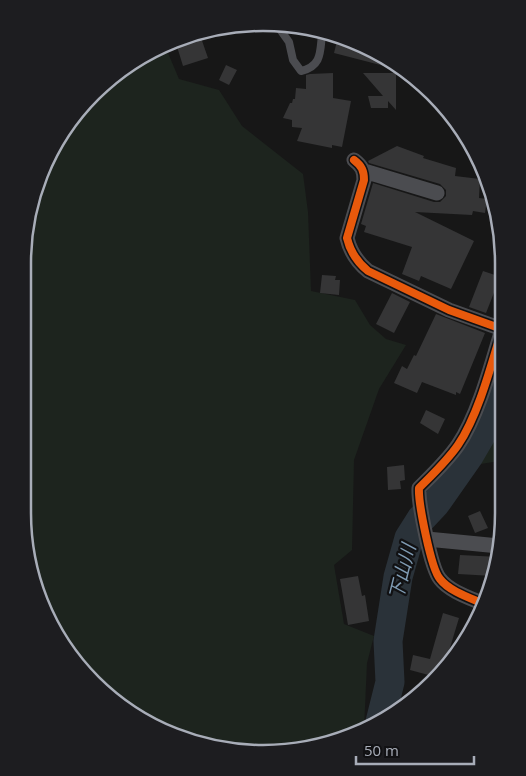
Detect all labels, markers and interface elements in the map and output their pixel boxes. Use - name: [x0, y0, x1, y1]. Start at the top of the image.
- water label: 下山川: [382, 539, 422, 603]
- scale bar: [356, 734, 474, 766]
- text: 50 m: [364, 740, 399, 760]

